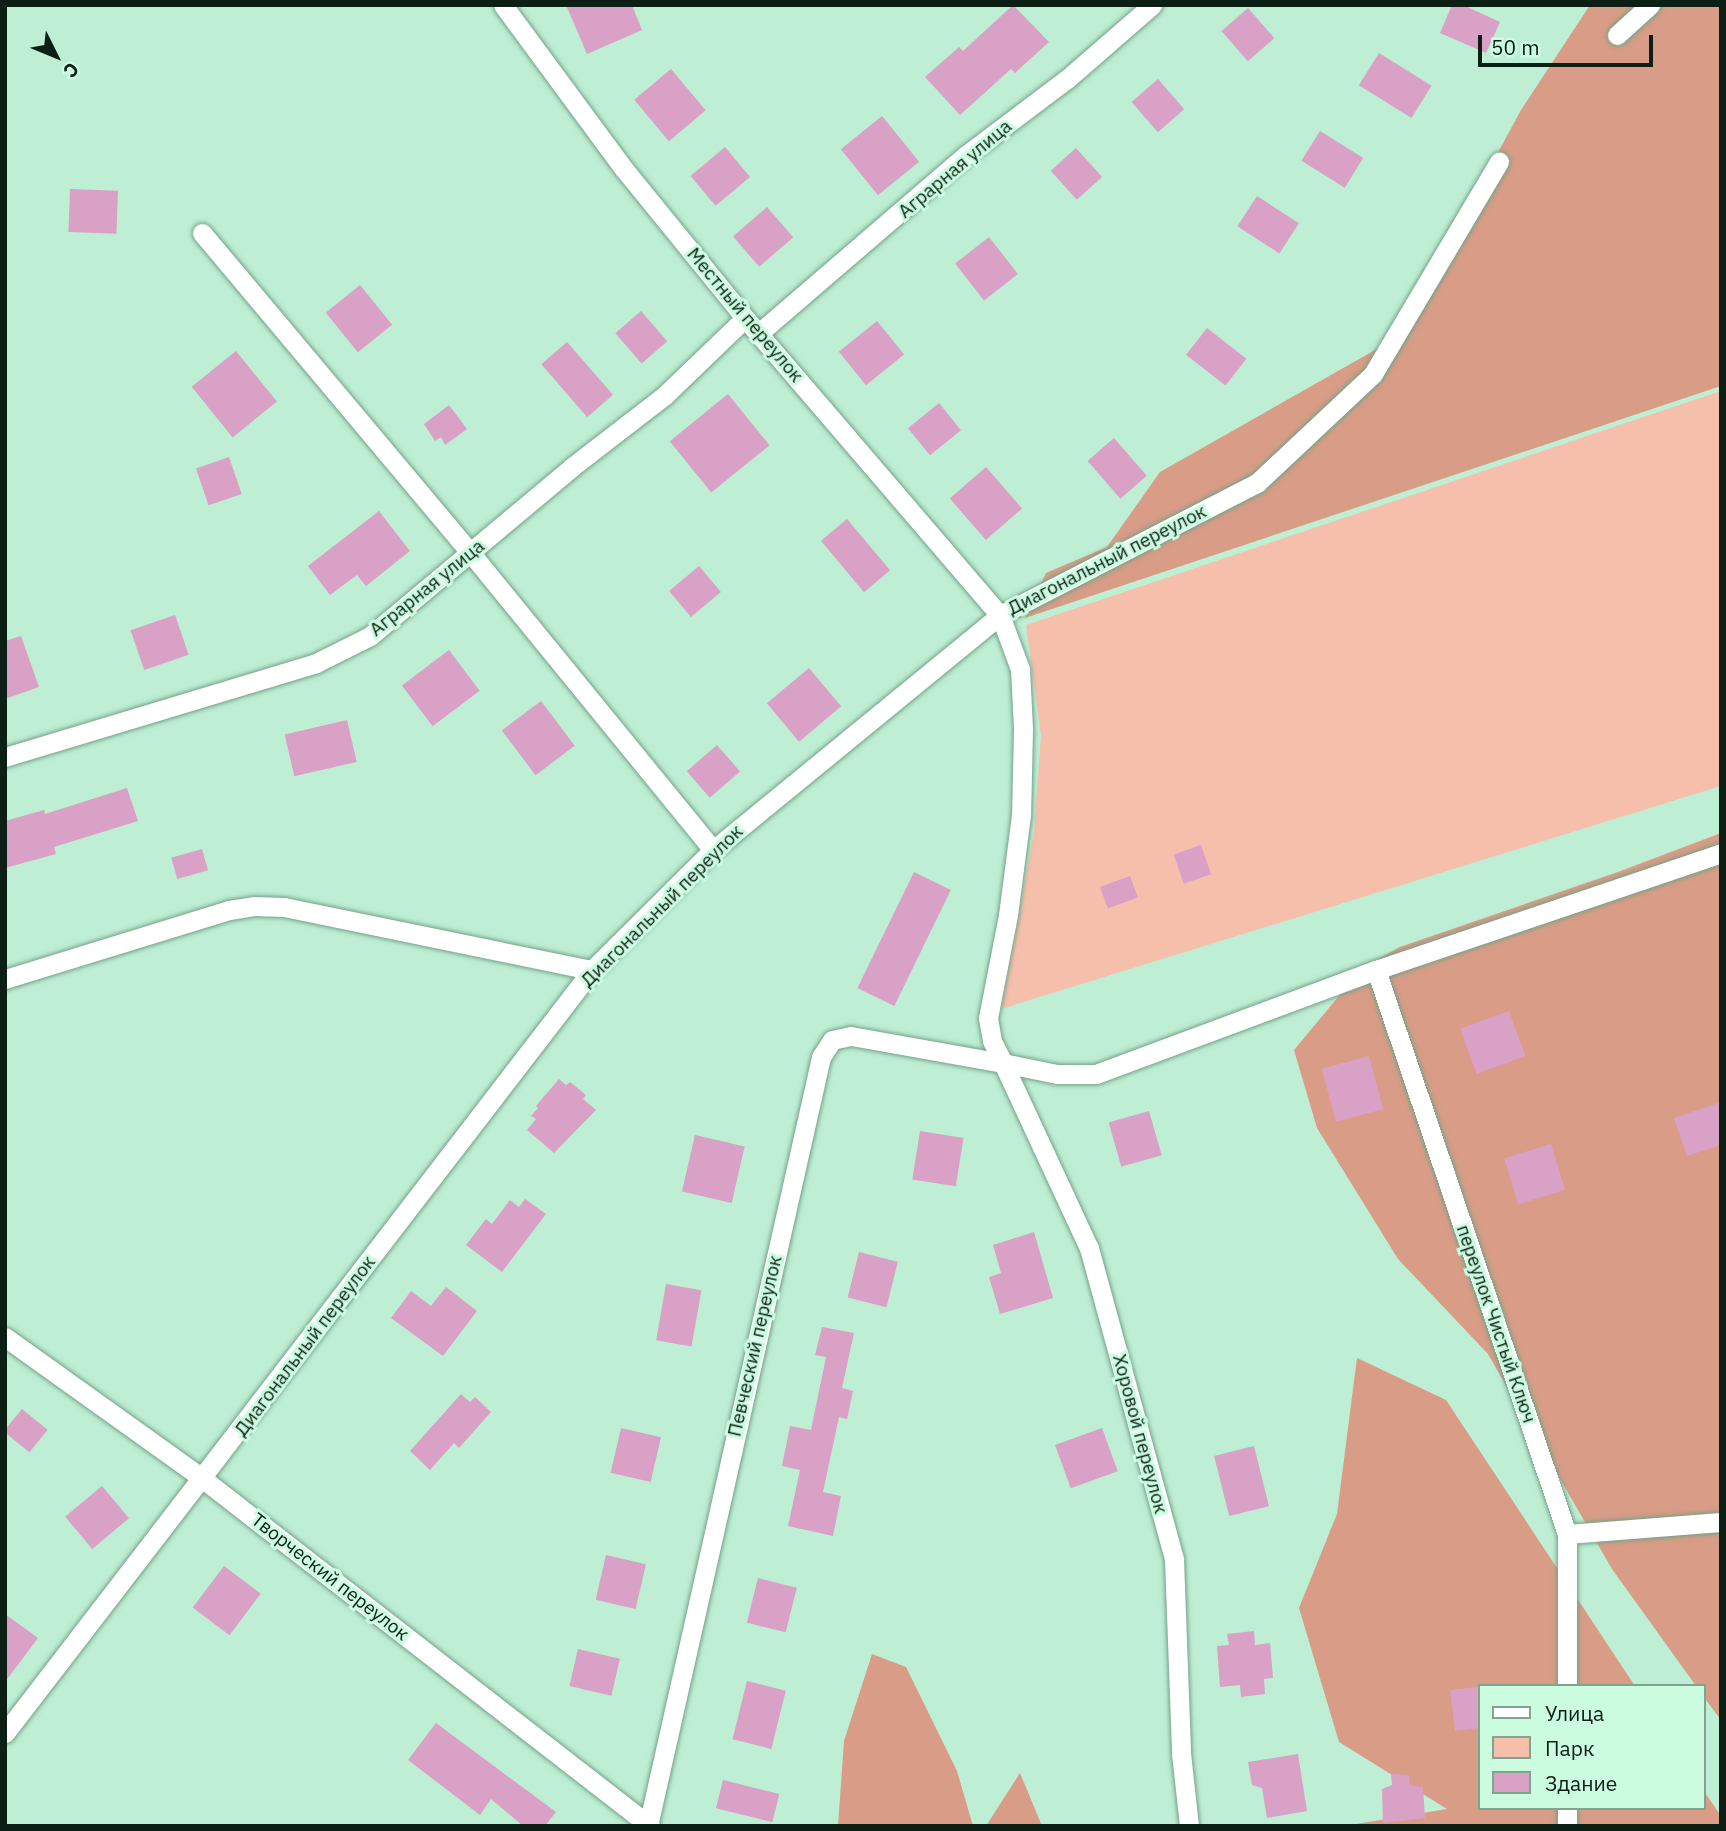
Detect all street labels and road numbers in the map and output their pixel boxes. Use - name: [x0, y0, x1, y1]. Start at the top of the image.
- street label: Аграрная улица: [894, 115, 1016, 223]
- street label: Местный переулок: [682, 243, 808, 387]
- street label: Диагональный переулок: [1004, 500, 1210, 620]
- street label: Аграрная улица: [365, 535, 489, 641]
- street label: Диагональный переулок: [576, 820, 748, 992]
- street label: переулок Чистый Ключ: [1451, 1222, 1541, 1426]
- street label: Диагональный переулок: [230, 1251, 380, 1441]
- street label: Певческий переулок: [723, 1253, 787, 1439]
- street label: Хоровой переулок: [1108, 1352, 1172, 1516]
- street label: Творческий переулок: [247, 1508, 413, 1646]

